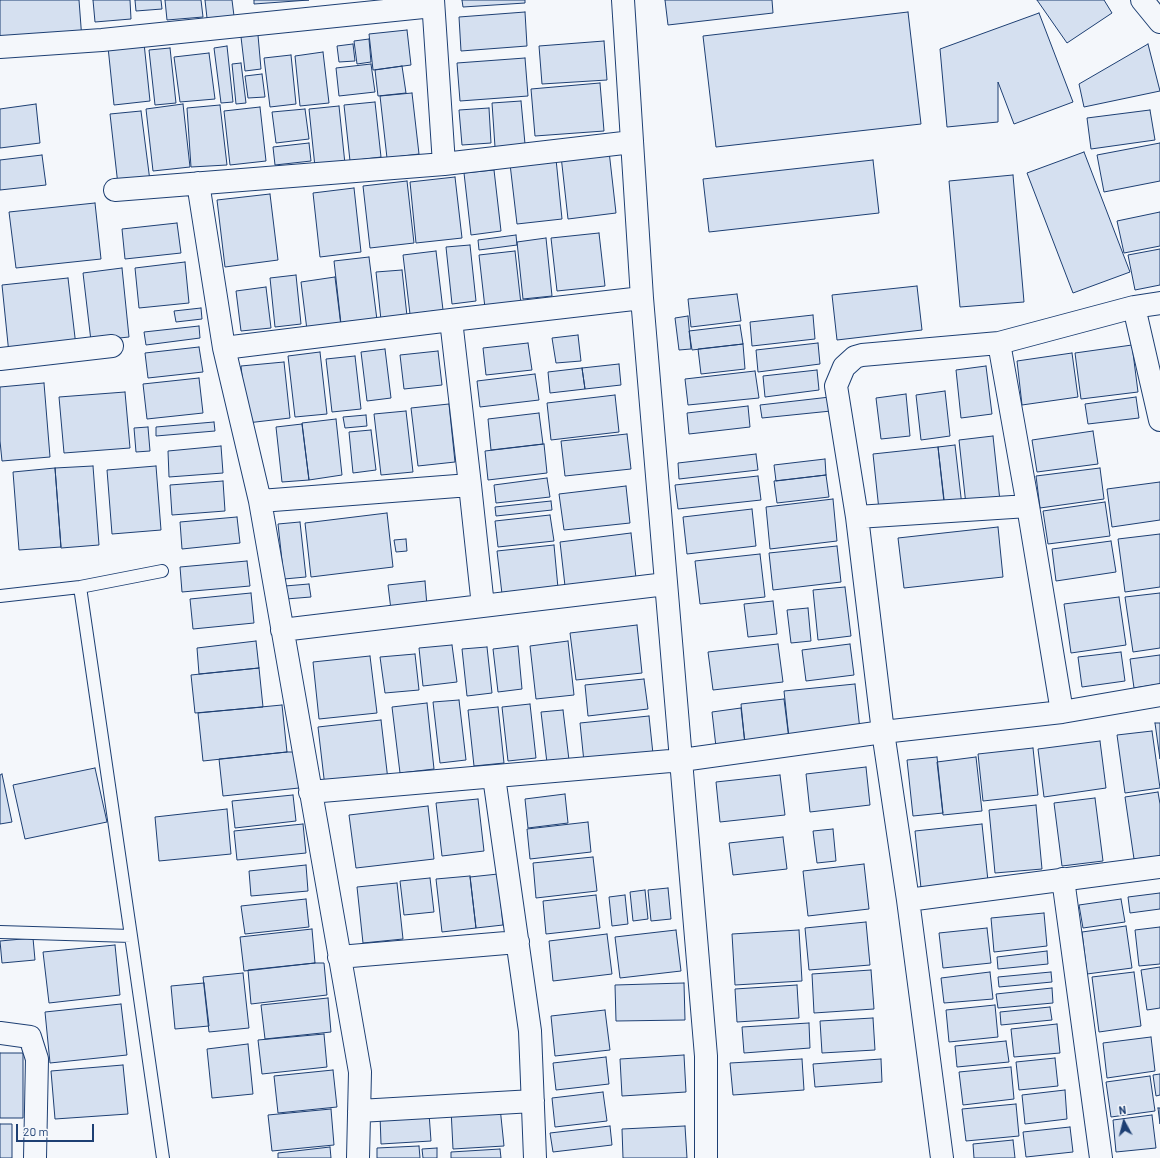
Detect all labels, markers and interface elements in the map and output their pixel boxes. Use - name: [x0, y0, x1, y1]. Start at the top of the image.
- north arrow: [1104, 1102, 1144, 1142]
- text: N: [1118, 1103, 1127, 1116]
- scale bar: [18, 1116, 96, 1142]
- text: 20 m: [23, 1124, 49, 1138]

